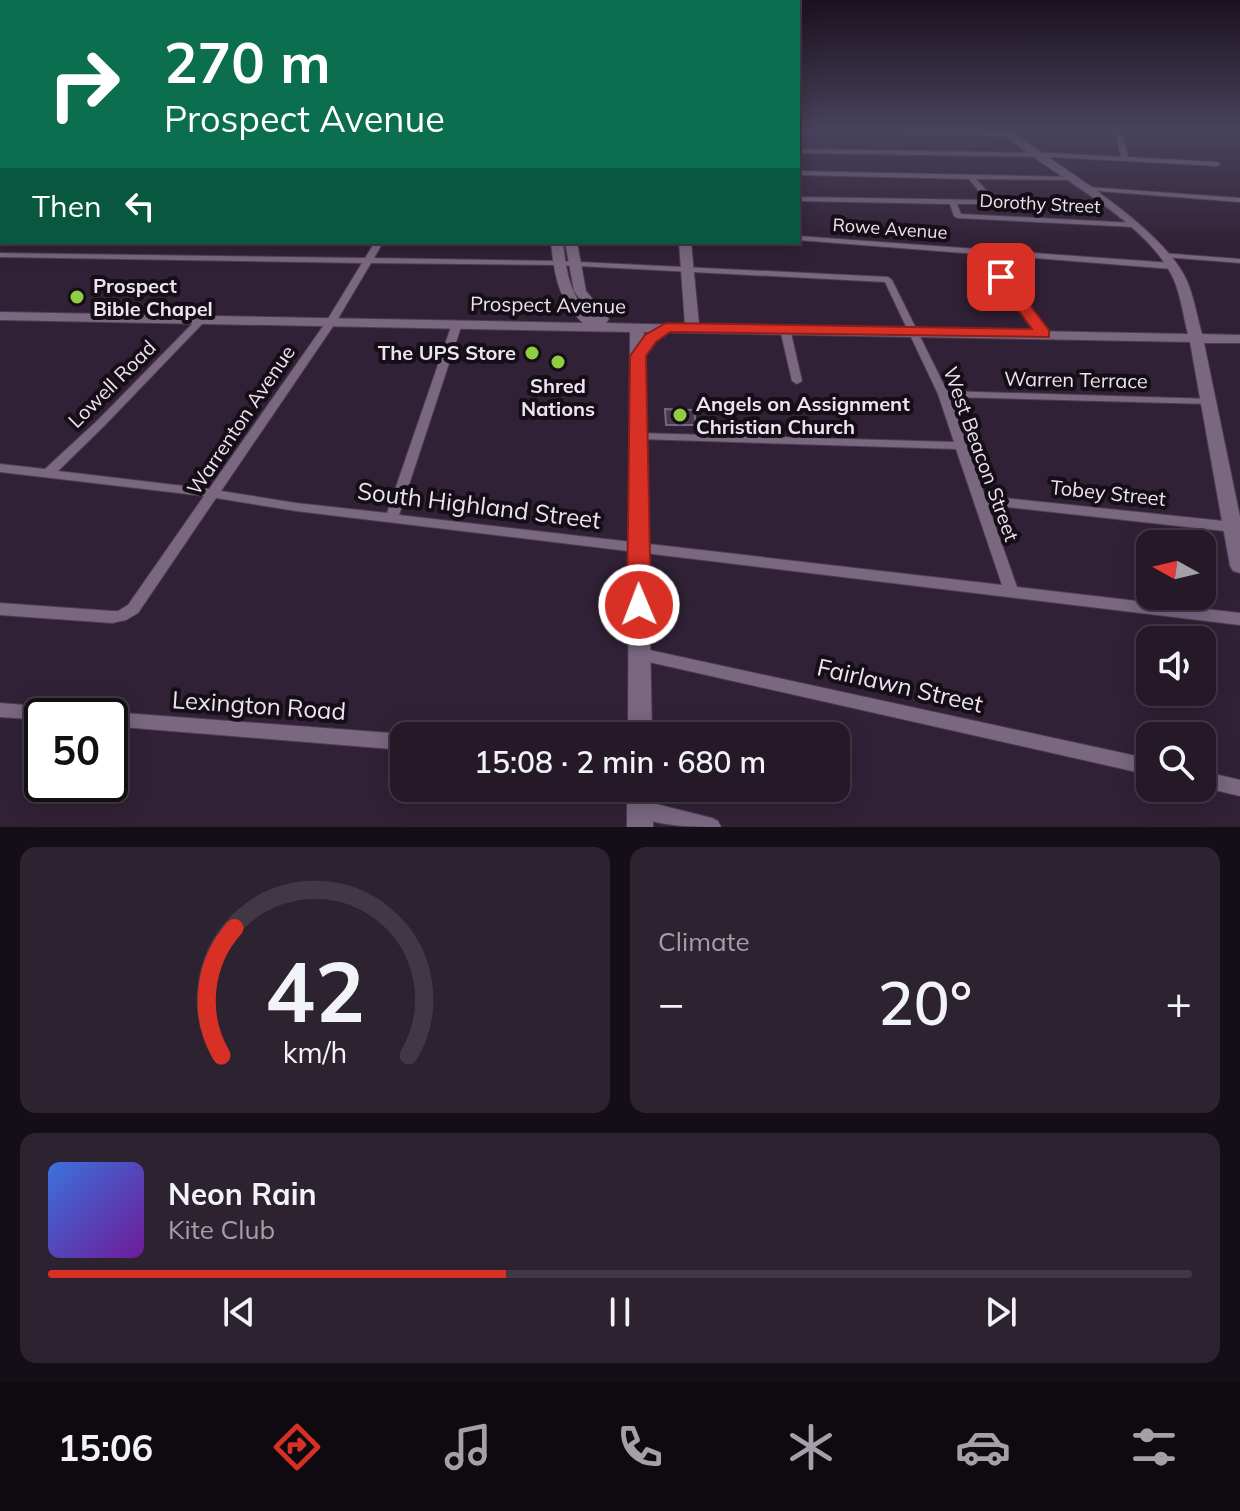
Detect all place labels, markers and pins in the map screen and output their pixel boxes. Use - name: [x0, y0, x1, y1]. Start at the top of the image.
- pin: [967, 243, 1035, 311]
- place label: Prospect Bible Chapel: [93, 273, 213, 321]
- marker: Prospect Bible Chapel: [68, 288, 86, 306]
- place label: The UPS Store: [378, 340, 516, 365]
- marker: The UPS Store: [523, 344, 541, 362]
- marker: Shred Nations: [549, 353, 567, 371]
- place label: Shred Nations: [521, 373, 595, 421]
- place label: Angels on Assignment Christian Church: [696, 391, 910, 439]
- marker: Angels on Assignment Christian Church: [671, 406, 689, 424]

